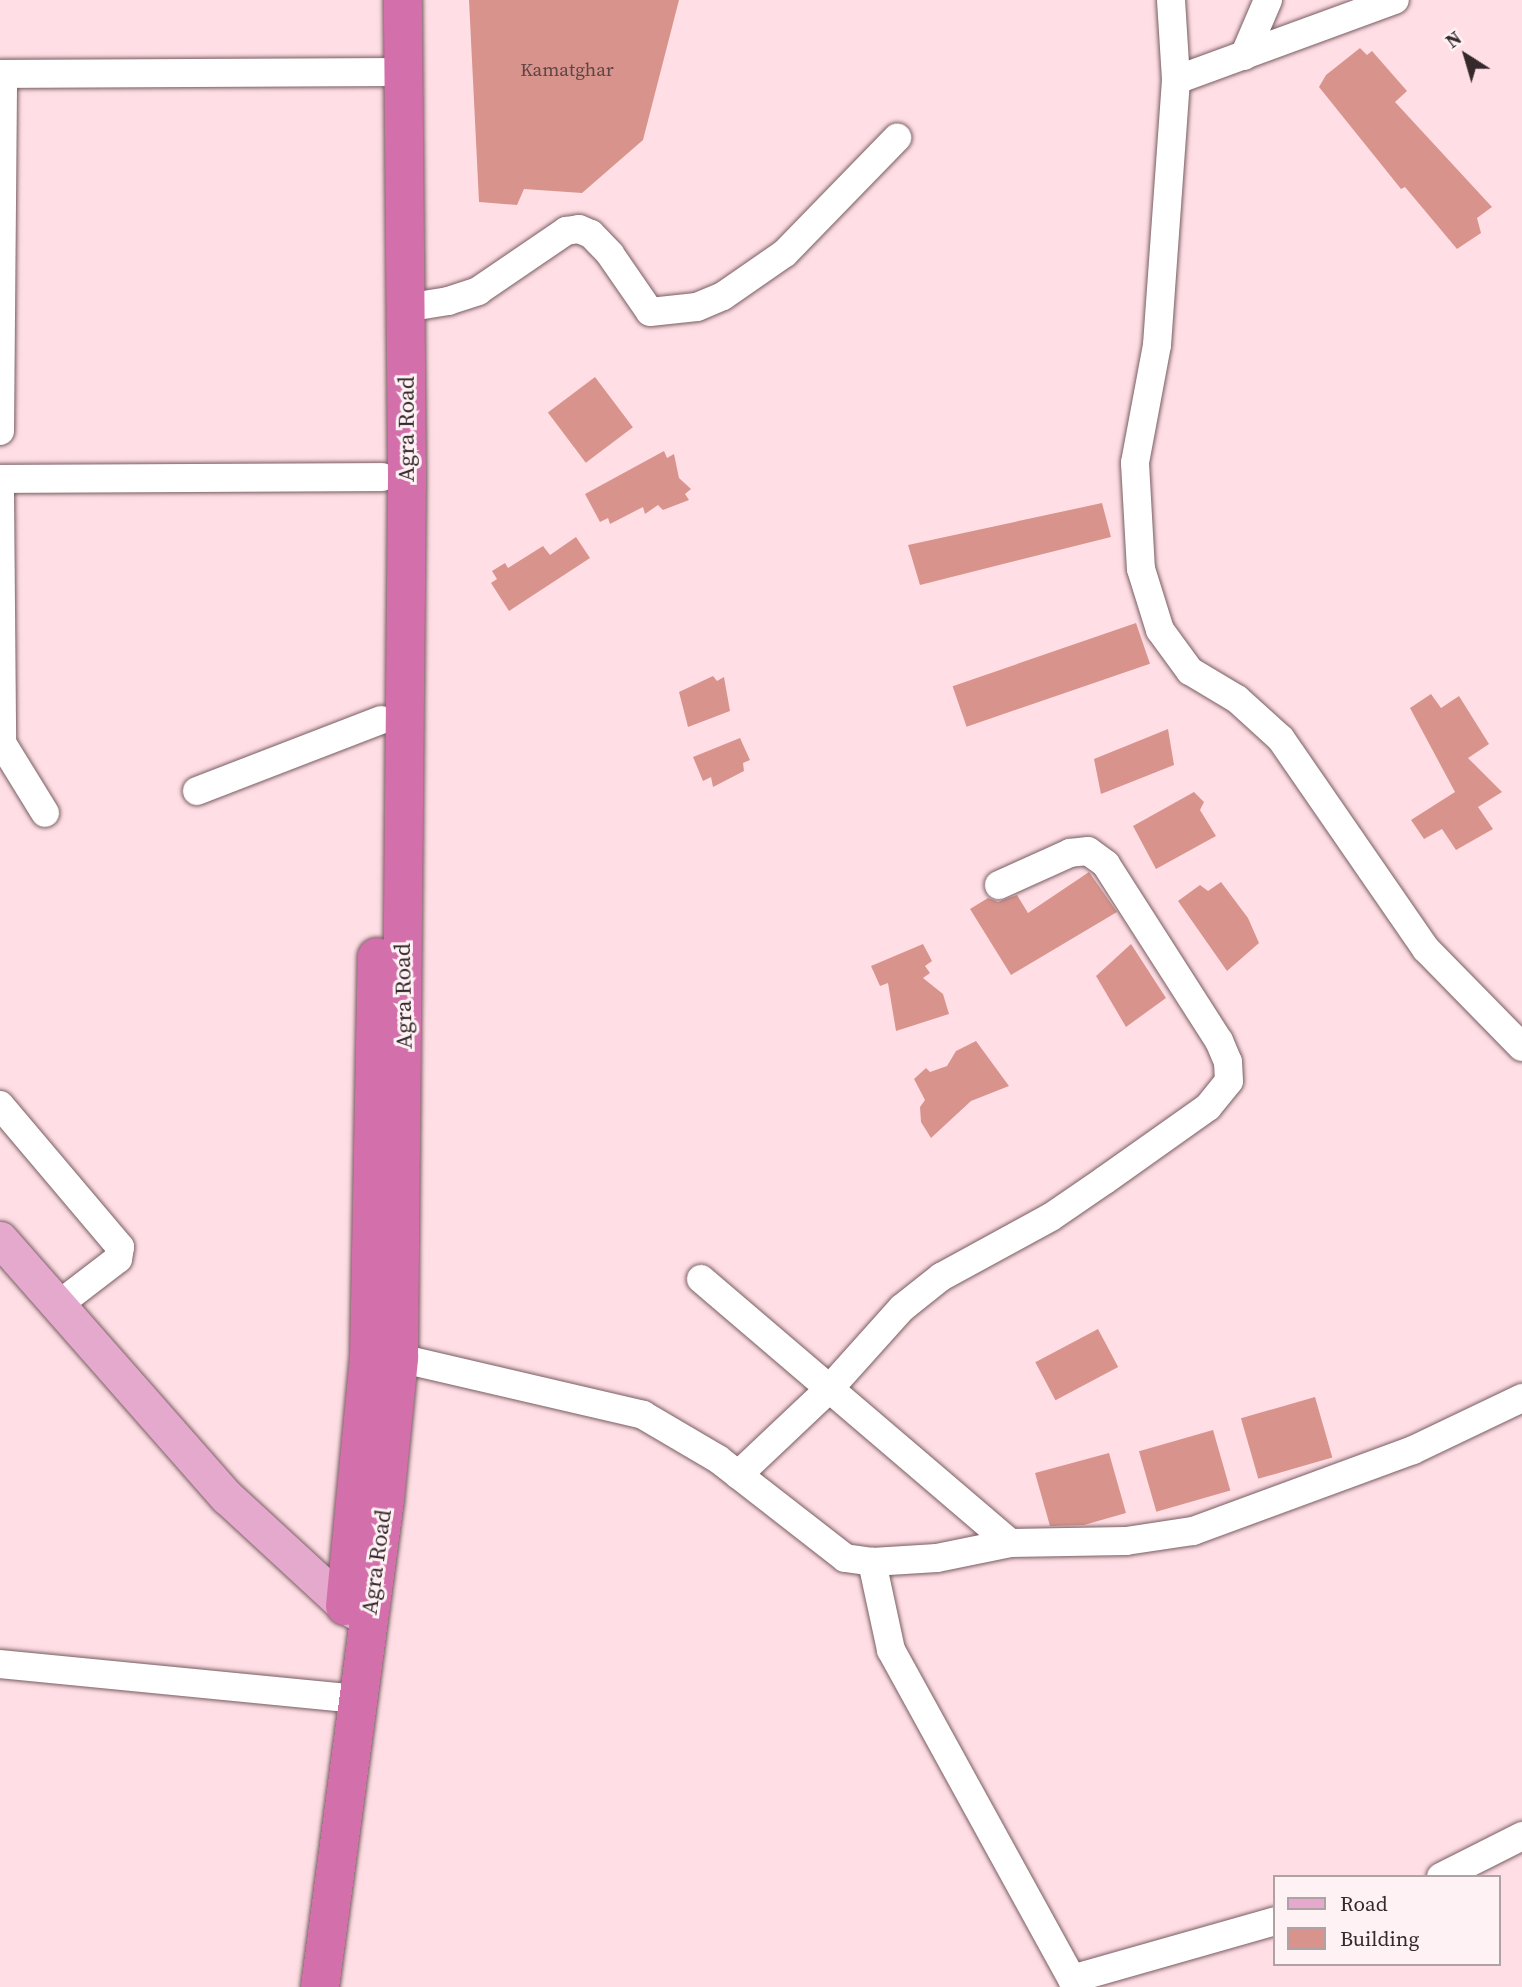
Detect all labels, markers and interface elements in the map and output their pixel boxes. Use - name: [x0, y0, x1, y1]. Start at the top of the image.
- north arrow: [1431, 21, 1501, 91]
- text: N: [1440, 25, 1467, 54]
- house number: Kamatghar: [520, 59, 614, 81]
- street label: Agra Road: [392, 376, 420, 482]
- street label: Agra Road: [388, 943, 418, 1049]
- street label: Agra Road: [355, 1508, 397, 1616]
- legend: [1274, 1875, 1501, 1966]
- text: Road: [1340, 1889, 1388, 1918]
- text: Building: [1340, 1924, 1419, 1953]

